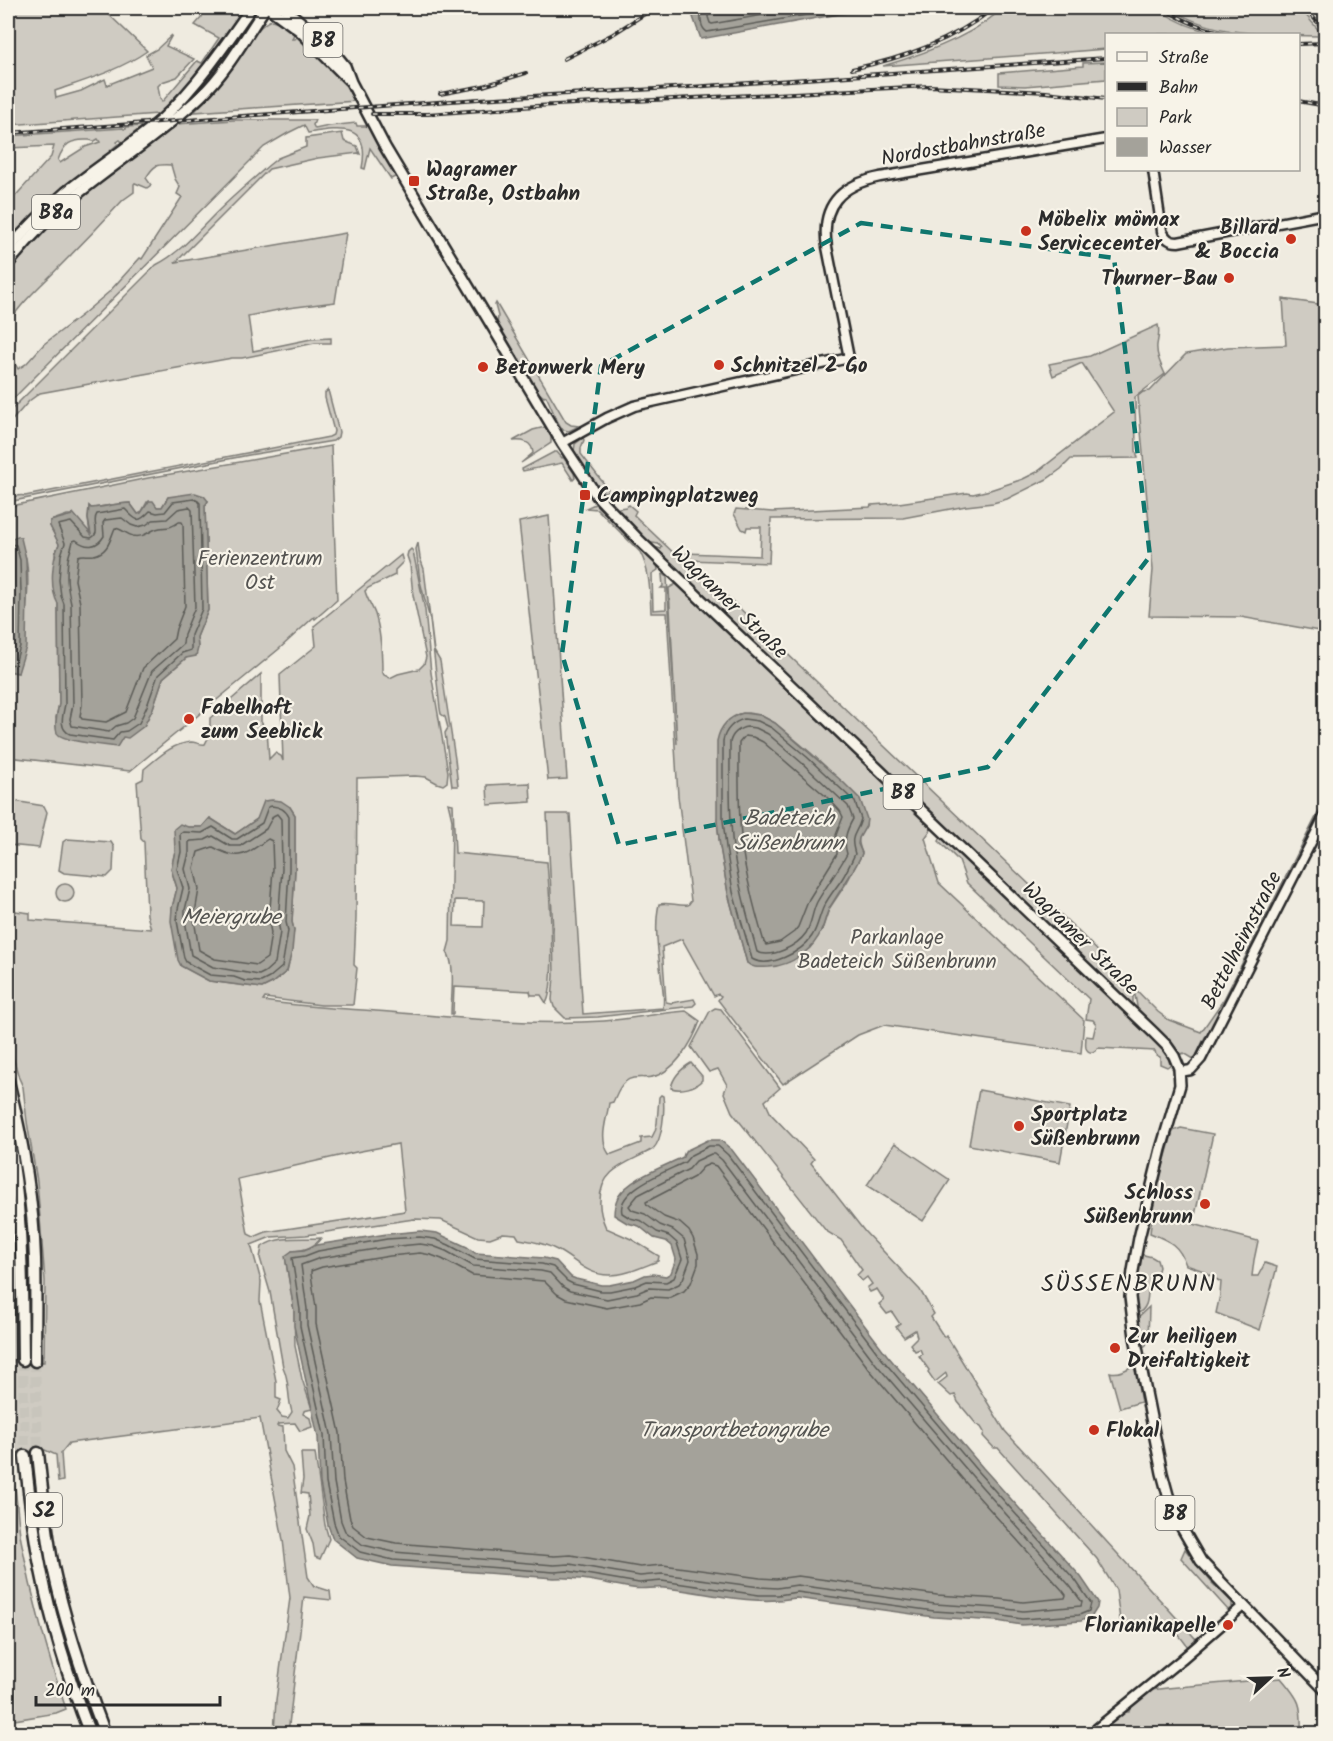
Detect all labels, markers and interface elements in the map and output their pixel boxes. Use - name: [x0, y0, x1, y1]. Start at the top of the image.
- road number: B8: [304, 23, 342, 57]
- legend: [1105, 33, 1300, 171]
- text: Straße: [1159, 44, 1209, 73]
- text: Bahn: [1159, 74, 1198, 103]
- text: Park: [1159, 104, 1192, 133]
- street label: Nordostbahnstraße: [878, 115, 1049, 176]
- text: Wasser: [1159, 134, 1212, 163]
- place label: Wagramer Straße, Ostbahn: [426, 154, 580, 211]
- marker: Wagramer Straße, Ostbahn: [407, 174, 421, 188]
- road number: B8a: [32, 195, 80, 229]
- place label: Möbelix mömax Servicecenter: [1038, 204, 1180, 261]
- place label: Billard & Boccia: [1195, 212, 1280, 269]
- marker: Möbelix mömax Servicecenter: [1019, 224, 1033, 238]
- marker: Billard & Boccia: [1284, 232, 1298, 246]
- place label: Thurner-Bau: [1101, 263, 1218, 296]
- marker: Thurner-Bau: [1222, 271, 1236, 285]
- place label: Schnitzel 2 Go: [731, 350, 868, 383]
- place label: Betonwerk Mery: [495, 352, 645, 385]
- marker: Schnitzel 2 Go: [712, 358, 726, 372]
- marker: Betonwerk Mery: [476, 360, 490, 374]
- place label: Campingplatzweg: [597, 480, 759, 513]
- marker: Campingplatzweg: [578, 488, 592, 502]
- street label: Wagramer Straße: [663, 538, 796, 668]
- park label: Ferienzentrum Ost: [198, 543, 322, 600]
- place label: Fabelhaft zum Seeblick: [201, 692, 323, 749]
- marker: Fabelhaft zum Seeblick: [182, 712, 196, 726]
- road number: B8: [884, 775, 922, 809]
- water label: Badeteich Süßenbrunn: [734, 802, 846, 862]
- street label: Bettelheimstraße: [1193, 865, 1292, 1016]
- street label: Wagramer Straße: [1014, 874, 1147, 1004]
- water label: Meiergrube: [181, 901, 283, 936]
- park label: Parkanlage Badeteich Süßenbrunn: [797, 922, 997, 979]
- place label: Sportplatz Süßenbrunn: [1031, 1099, 1140, 1156]
- marker: Sportplatz Süßenbrunn: [1012, 1119, 1026, 1133]
- place label: Schloss Süßenbrunn: [1084, 1177, 1193, 1234]
- marker: Schloss Süßenbrunn: [1198, 1197, 1212, 1211]
- district label: SÜSSENBRUNN: [1041, 1265, 1217, 1304]
- place label: Zur heiligen Dreifaltigkeit: [1127, 1321, 1251, 1378]
- marker: Zur heiligen Dreifaltigkeit: [1108, 1341, 1122, 1355]
- water label: Transportbetongrube: [640, 1414, 830, 1449]
- place label: Flokal: [1106, 1415, 1160, 1448]
- marker: Flokal: [1087, 1423, 1101, 1437]
- road number: S2: [26, 1493, 62, 1527]
- road number: B8: [1156, 1496, 1194, 1530]
- place label: Florianikapelle: [1085, 1610, 1216, 1643]
- marker: Florianikapelle: [1221, 1618, 1235, 1632]
- north arrow: [1240, 1648, 1300, 1708]
- text: N: [1269, 1664, 1296, 1682]
- scale bar: [36, 1669, 220, 1707]
- text: 200 m: [45, 1677, 95, 1706]

